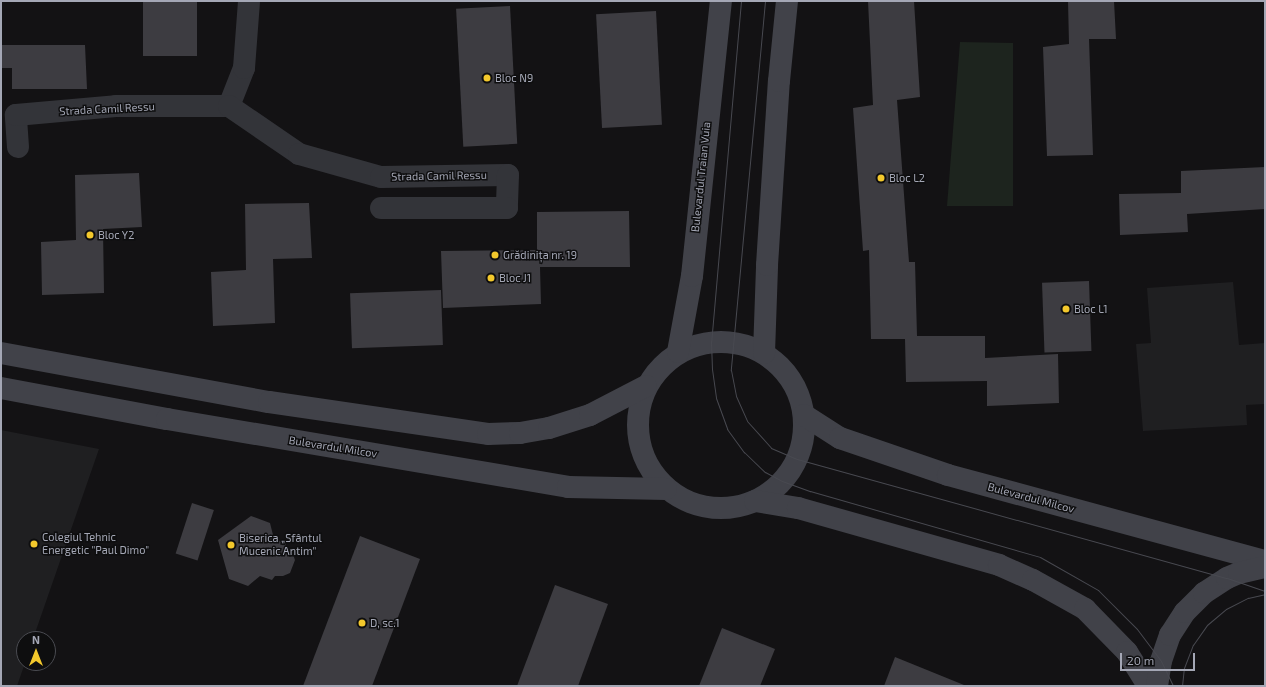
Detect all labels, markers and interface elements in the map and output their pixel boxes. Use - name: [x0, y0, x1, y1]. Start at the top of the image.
- place label: Bloc N9: [495, 71, 533, 85]
- marker: Bloc N9: [482, 73, 492, 83]
- street label: Strada Camil Ressu: [59, 100, 155, 118]
- street label: Bulevardul Traian Vuia: [689, 121, 713, 233]
- street label: Strada Camil Ressu: [391, 169, 487, 183]
- place label: Bloc L2: [889, 171, 925, 185]
- marker: Bloc L2: [876, 173, 886, 183]
- place label: Bloc Y2: [98, 228, 135, 242]
- marker: Bloc Y2: [85, 230, 95, 240]
- place label: Grădinița nr. 19: [503, 248, 577, 262]
- marker: Grădinița nr. 19: [490, 250, 500, 260]
- place label: Bloc J1: [499, 271, 531, 285]
- marker: Bloc J1: [486, 273, 496, 283]
- place label: Bloc L1: [1074, 302, 1108, 316]
- marker: Bloc L1: [1061, 304, 1071, 314]
- street label: Bulevardul Milcov: [288, 433, 378, 461]
- street label: Bulevardul Milcov: [986, 480, 1076, 516]
- place label: Colegiul Tehnic Energetic "Paul Dimo": [42, 531, 150, 557]
- place label: Biserica „Sfântul Mucenic Antim": [239, 532, 322, 558]
- marker: Colegiul Tehnic Energetic "Paul Dimo": [29, 539, 39, 549]
- marker: Biserica „Sfântul Mucenic Antim": [226, 540, 236, 550]
- place label: D, sc.1: [370, 616, 400, 630]
- marker: D, sc.1: [357, 618, 367, 628]
- north arrow: [16, 631, 56, 671]
- text: N: [32, 633, 40, 646]
- scale bar: [1122, 645, 1197, 671]
- text: 20 m: [1127, 653, 1154, 667]

